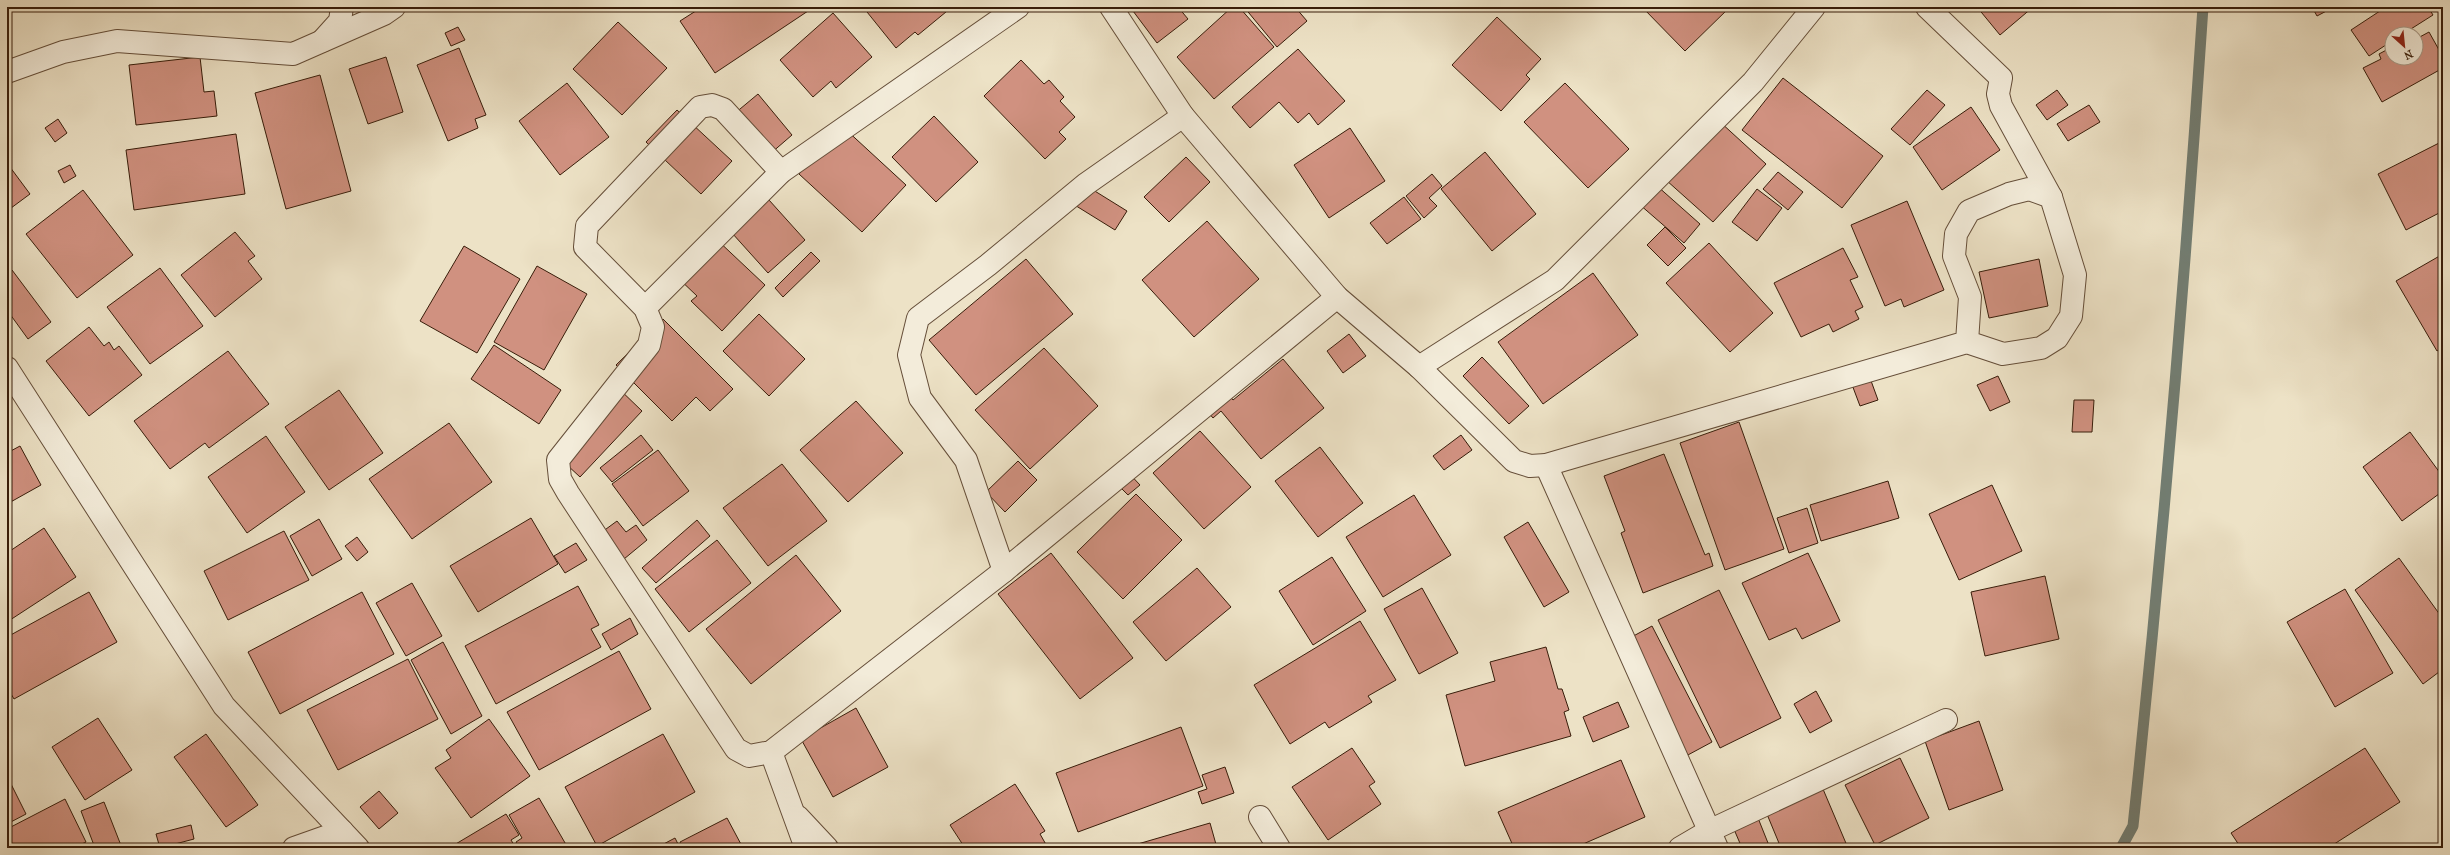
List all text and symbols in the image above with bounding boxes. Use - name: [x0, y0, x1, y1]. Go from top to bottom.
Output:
- north arrow: [2384, 26, 2424, 66]
- text: N: [2401, 47, 2415, 62]

